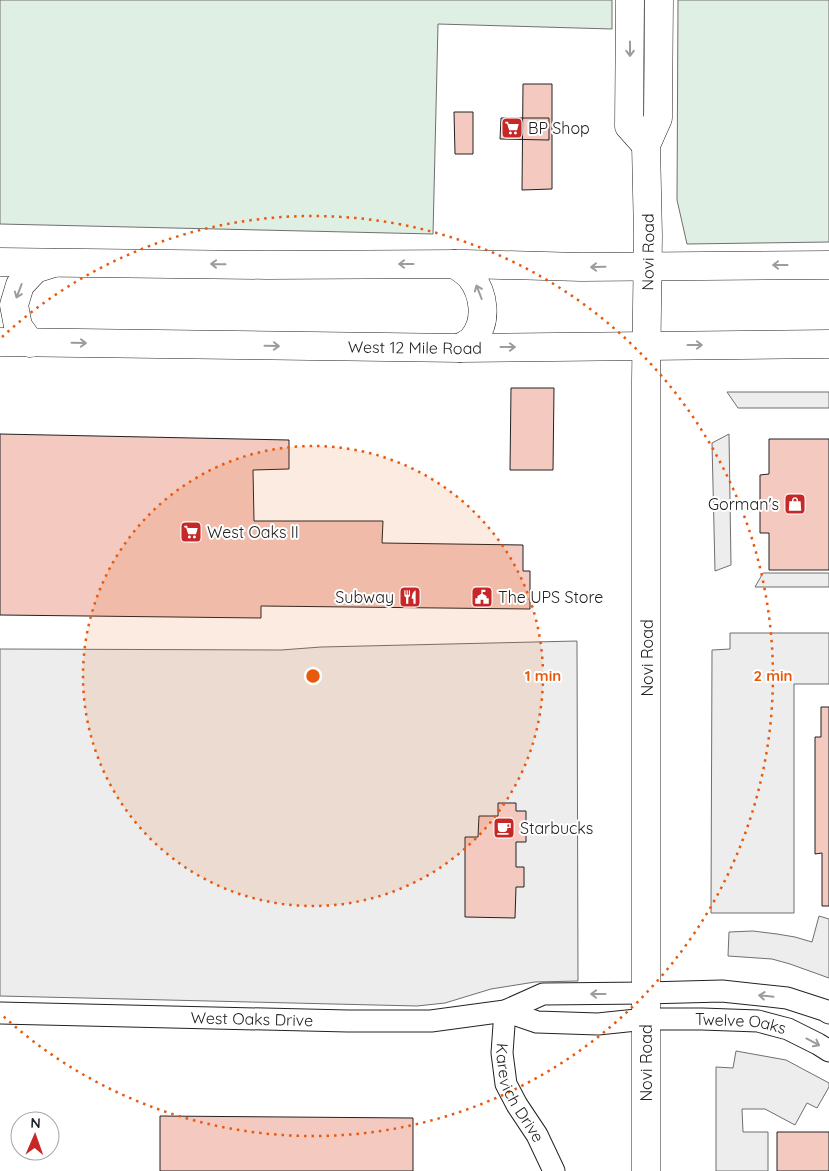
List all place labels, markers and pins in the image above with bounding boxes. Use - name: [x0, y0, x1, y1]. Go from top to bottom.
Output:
- supermarket icon: BP Shop: [500, 116, 524, 140]
- place label: BP Shop: [528, 118, 590, 138]
- shop icon: Gorman's: [783, 492, 807, 516]
- place label: Gorman's: [708, 494, 779, 514]
- supermarket icon: West Oaks II: [179, 520, 203, 544]
- place label: West Oaks II: [207, 522, 299, 542]
- restaurant icon: Subway: [398, 585, 422, 609]
- public building icon: The UPS Store: [470, 585, 494, 609]
- place label: Subway: [335, 587, 394, 607]
- place label: The UPS Store: [498, 587, 603, 607]
- centre of rings: [304, 667, 322, 685]
- cafe icon: Starbucks: [492, 816, 516, 840]
- place label: Starbucks: [520, 818, 593, 838]

